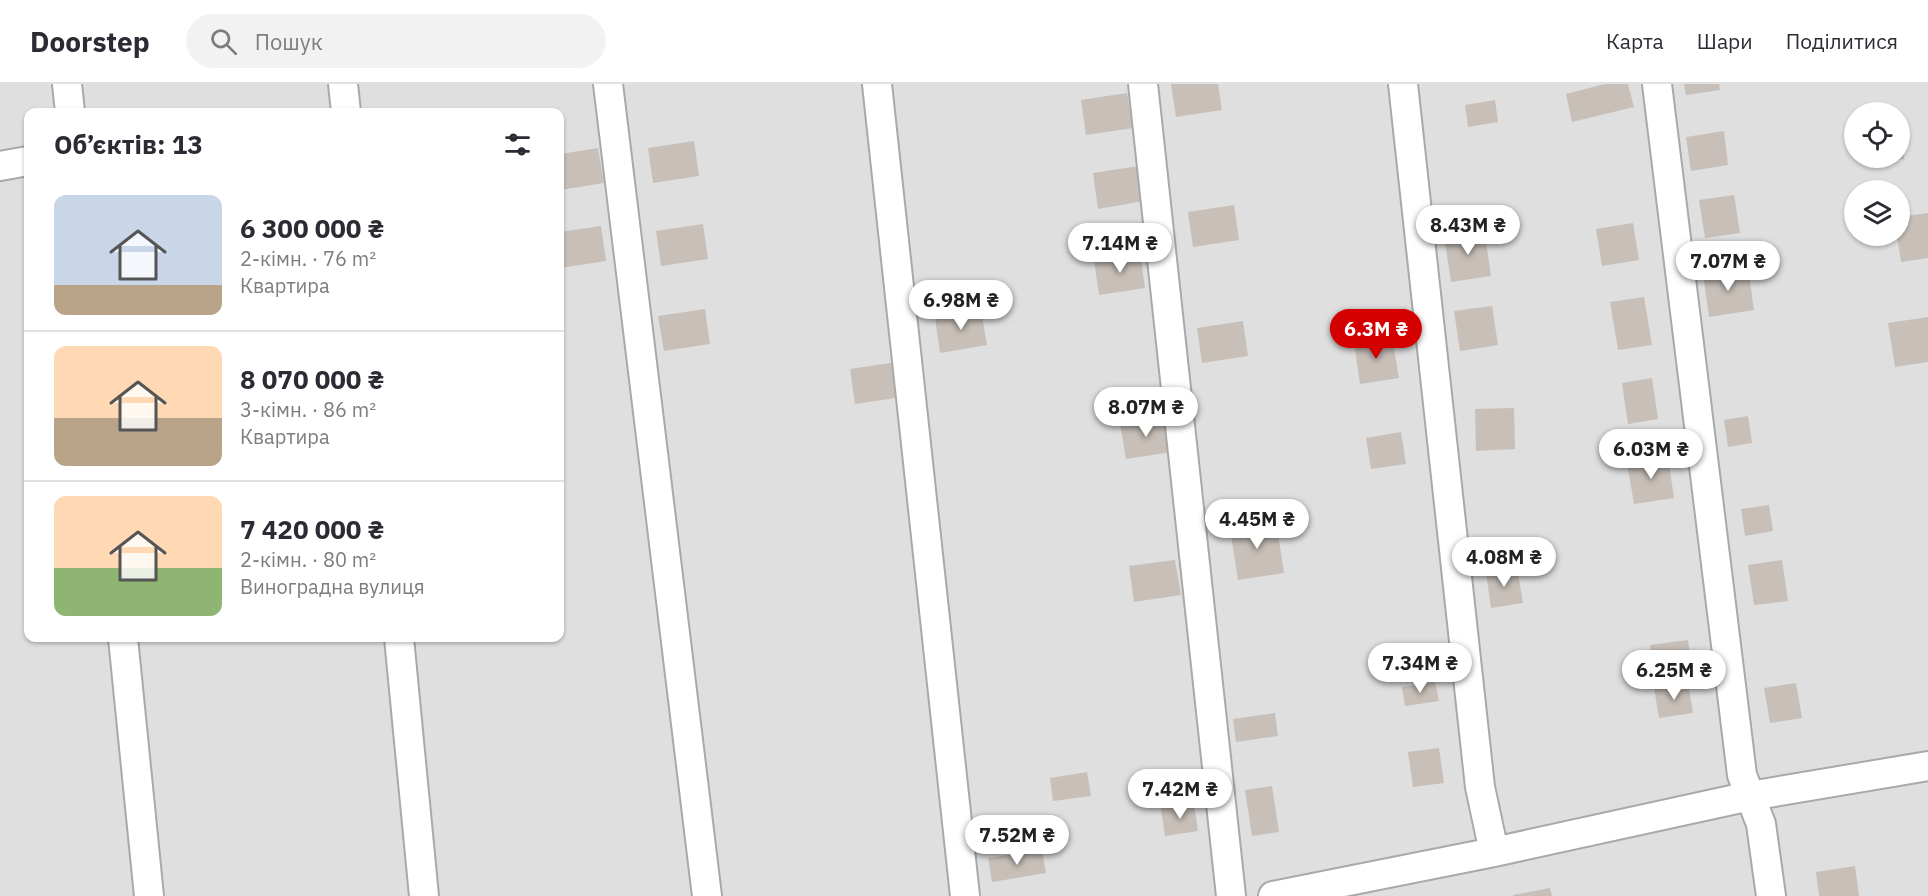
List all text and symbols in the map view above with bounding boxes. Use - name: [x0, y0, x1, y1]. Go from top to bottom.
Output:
- search box: [186, 14, 606, 68]
- text: Doorstep: [30, 23, 150, 60]
- icon: search: [207, 25, 240, 58]
- text: Пошук: [255, 27, 323, 56]
- text: Карта: [1606, 27, 1664, 55]
- text: Шари: [1697, 27, 1753, 55]
- text: Поділитися: [1786, 27, 1898, 55]
- map controls: [1844, 102, 1910, 246]
- button: locate: [1844, 102, 1910, 168]
- text: Об’єктів: 13: [54, 127, 203, 161]
- icon: filters: [501, 128, 534, 161]
- button: layers: [1844, 180, 1910, 246]
- pin: 8.43M ₴: [1413, 205, 1523, 256]
- text: 6 300 000 ₴: [240, 211, 384, 245]
- text: 8.43M ₴: [1430, 211, 1506, 238]
- icon: home: [102, 219, 174, 291]
- pin: 7.14M ₴: [1065, 223, 1175, 274]
- text: 7.14M ₴: [1082, 229, 1158, 256]
- pin: 7.07M ₴: [1673, 241, 1783, 292]
- text: 2-кімн. · 76 m²: [240, 245, 376, 272]
- text: 7.07M ₴: [1690, 247, 1766, 274]
- text: Квартира: [240, 272, 330, 299]
- pin: 6.98M ₴: [906, 280, 1016, 331]
- text: 6.98M ₴: [923, 286, 999, 313]
- pin: 6.3M ₴: [1327, 309, 1425, 360]
- text: 6.3M ₴: [1344, 315, 1408, 342]
- text: 8 070 000 ₴: [240, 362, 384, 396]
- icon: home: [102, 370, 174, 442]
- pin: 8.07M ₴: [1091, 387, 1201, 438]
- text: 8.07M ₴: [1108, 393, 1184, 420]
- text: 3-кімн. · 86 m²: [240, 396, 376, 423]
- text: Квартира: [240, 423, 330, 450]
- pin: 6.03M ₴: [1596, 429, 1706, 480]
- text: 6.03M ₴: [1613, 435, 1689, 462]
- pin: 4.45M ₴: [1202, 499, 1312, 550]
- text: 4.45M ₴: [1219, 505, 1295, 532]
- text: 7 420 000 ₴: [240, 512, 384, 546]
- icon: home: [102, 520, 174, 592]
- pin: 4.08M ₴: [1449, 537, 1559, 588]
- text: 4.08M ₴: [1466, 543, 1542, 570]
- text: 2-кімн. · 80 m²: [240, 546, 376, 573]
- text: Виноградна вулиця: [240, 573, 425, 600]
- pin: 7.34M ₴: [1365, 643, 1475, 694]
- text: 7.34M ₴: [1382, 649, 1458, 676]
- pin: 6.25M ₴: [1619, 650, 1729, 701]
- text: 6.25M ₴: [1636, 656, 1712, 683]
- pin: 7.42M ₴: [1125, 769, 1235, 820]
- text: 7.42M ₴: [1142, 775, 1218, 802]
- pin: 7.52M ₴: [962, 815, 1072, 866]
- text: 7.52M ₴: [979, 821, 1055, 848]

